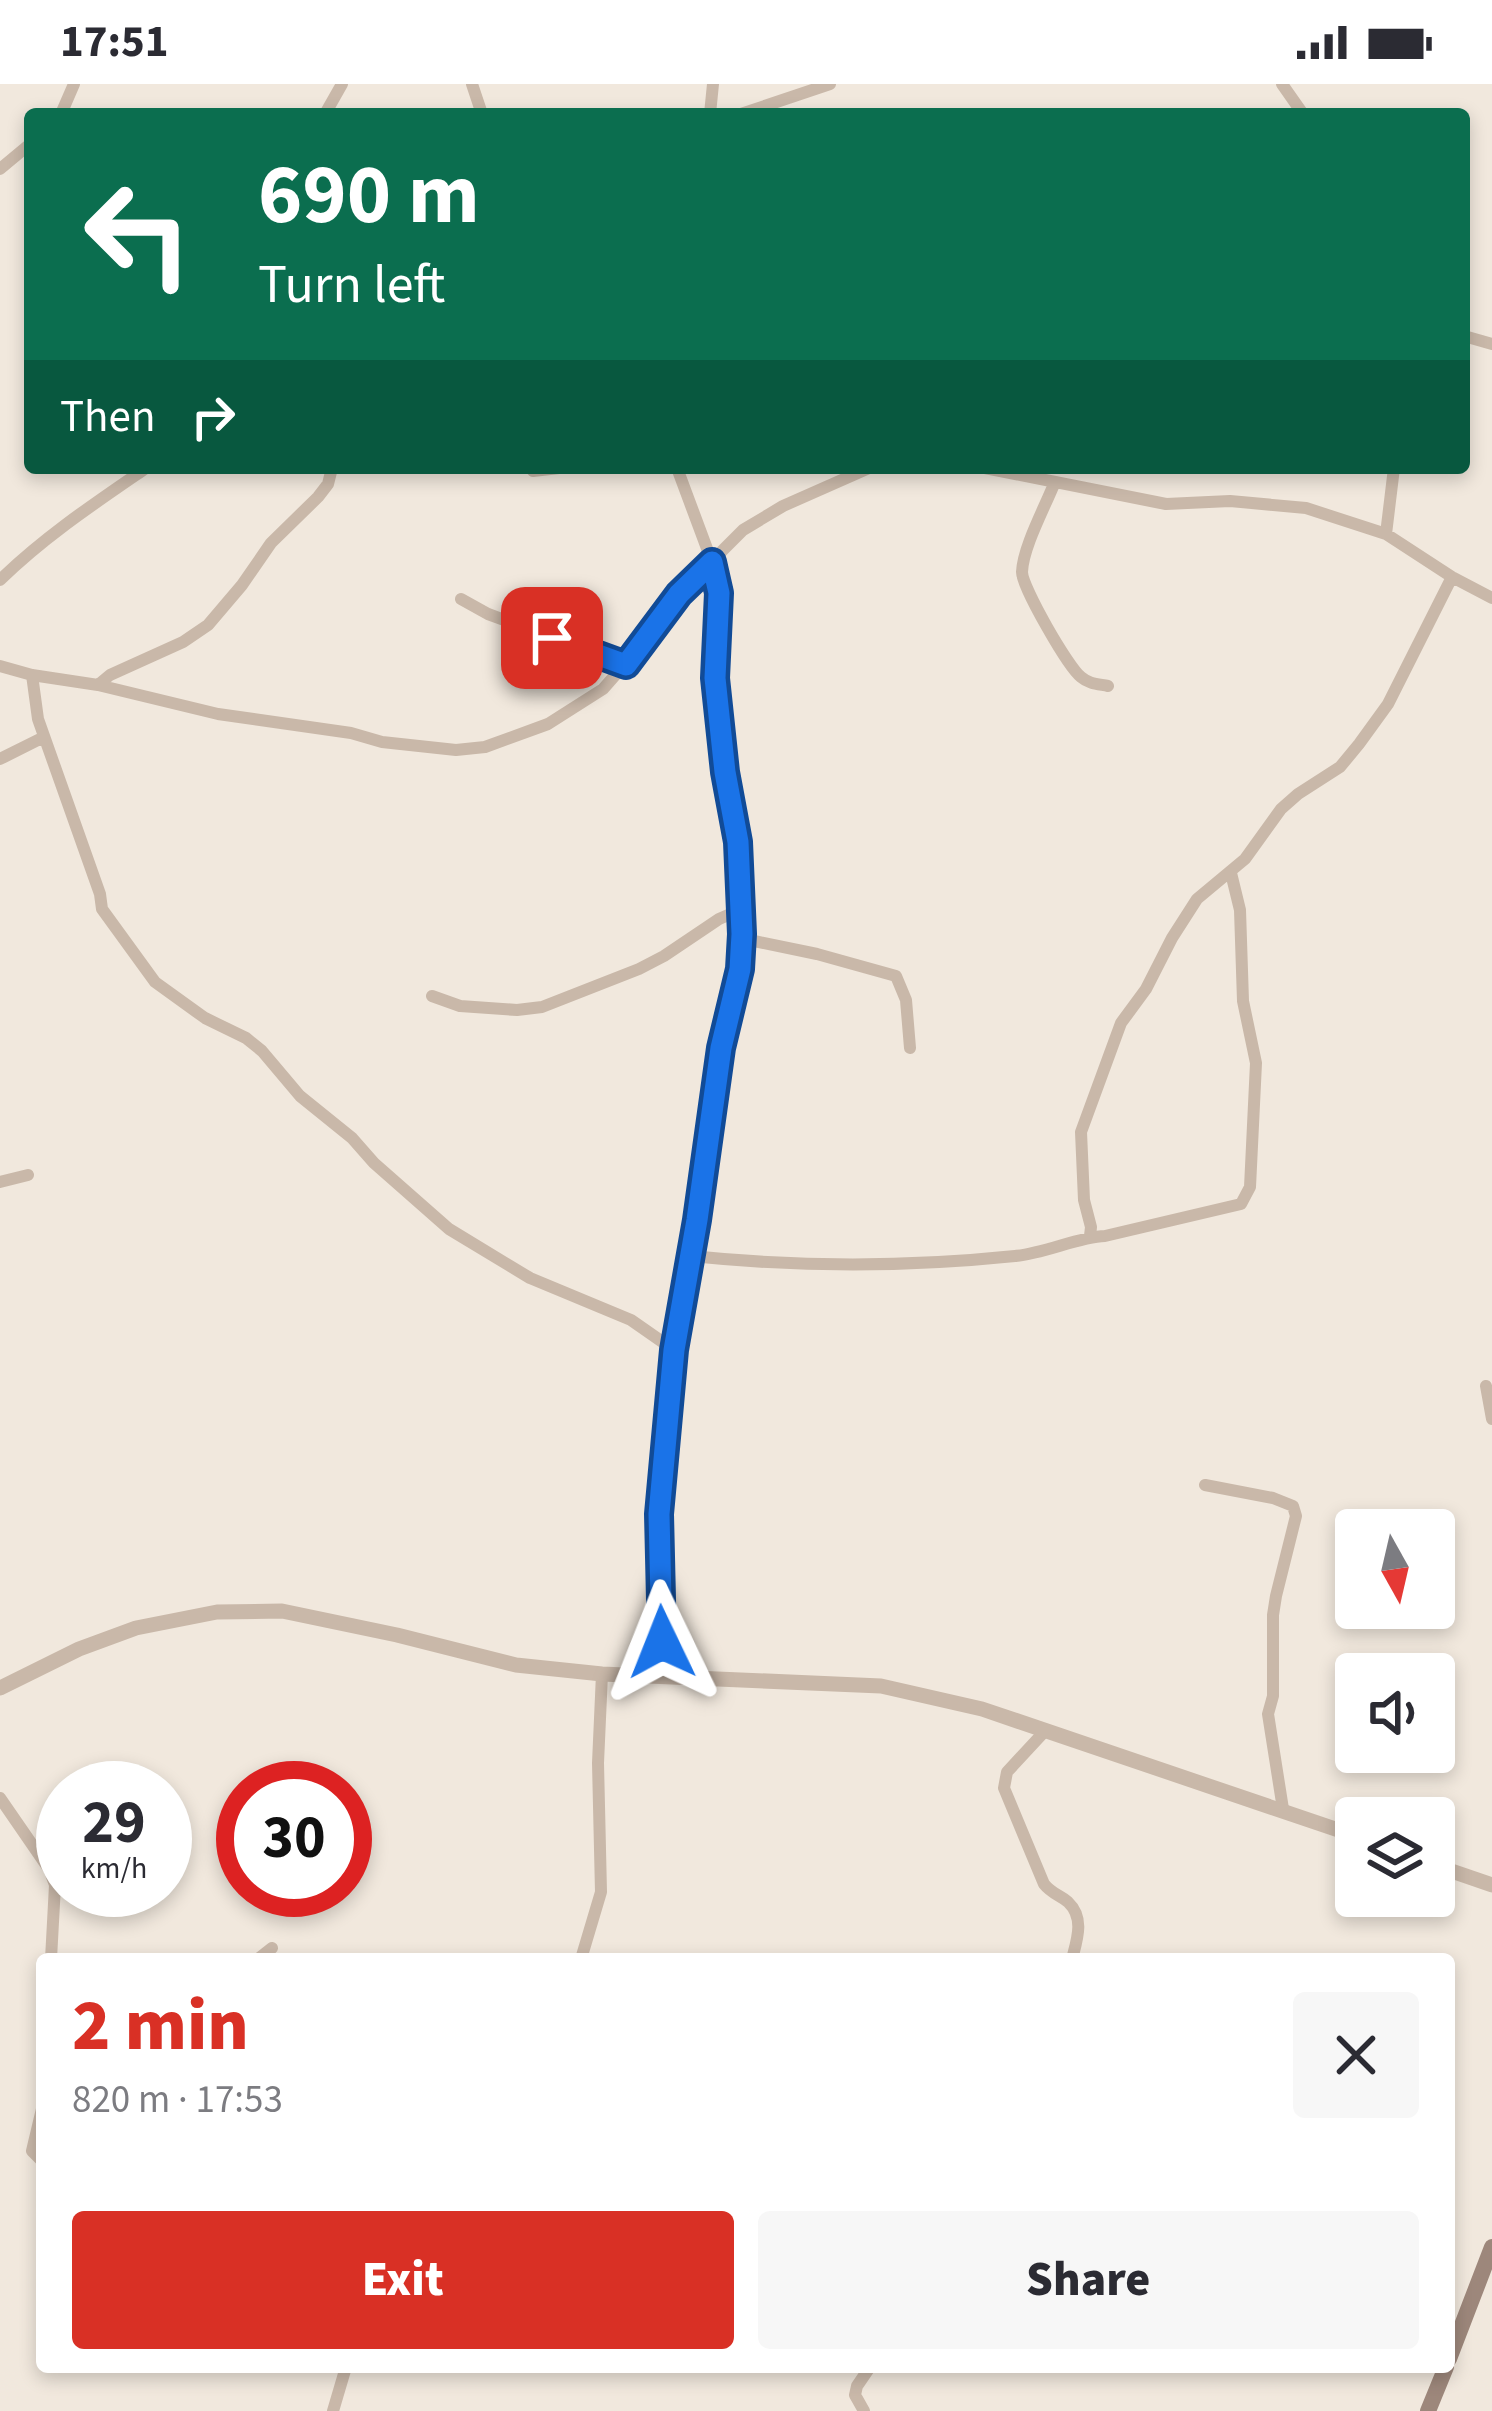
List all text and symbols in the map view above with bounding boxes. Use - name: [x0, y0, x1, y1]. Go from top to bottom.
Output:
- text: 17:51: [60, 10, 169, 74]
- text: 690 m: [258, 136, 480, 256]
- icon: left: [60, 156, 216, 312]
- text: Turn left: [258, 247, 445, 324]
- icon: right: [180, 384, 246, 450]
- text: Then: [60, 385, 156, 449]
- pin: [501, 587, 603, 689]
- icon: arrive: [519, 605, 585, 671]
- north arrow: [1335, 1509, 1455, 1629]
- map controls: [1335, 1509, 1455, 1917]
- position arrow: [599, 1579, 725, 1705]
- button: sound: [1335, 1653, 1455, 1773]
- speed limit sign: 30: [216, 1761, 372, 1917]
- text: 29: [82, 1781, 146, 1866]
- button: layers: [1335, 1797, 1455, 1917]
- text: km/h: [81, 1847, 147, 1890]
- text: 2 min: [72, 1975, 249, 2078]
- button: close: [1293, 1992, 1419, 2118]
- text: 820 m · 17:53: [72, 2072, 283, 2128]
- button: Exit: [72, 2211, 734, 2349]
- button: Share: [758, 2211, 1419, 2349]

